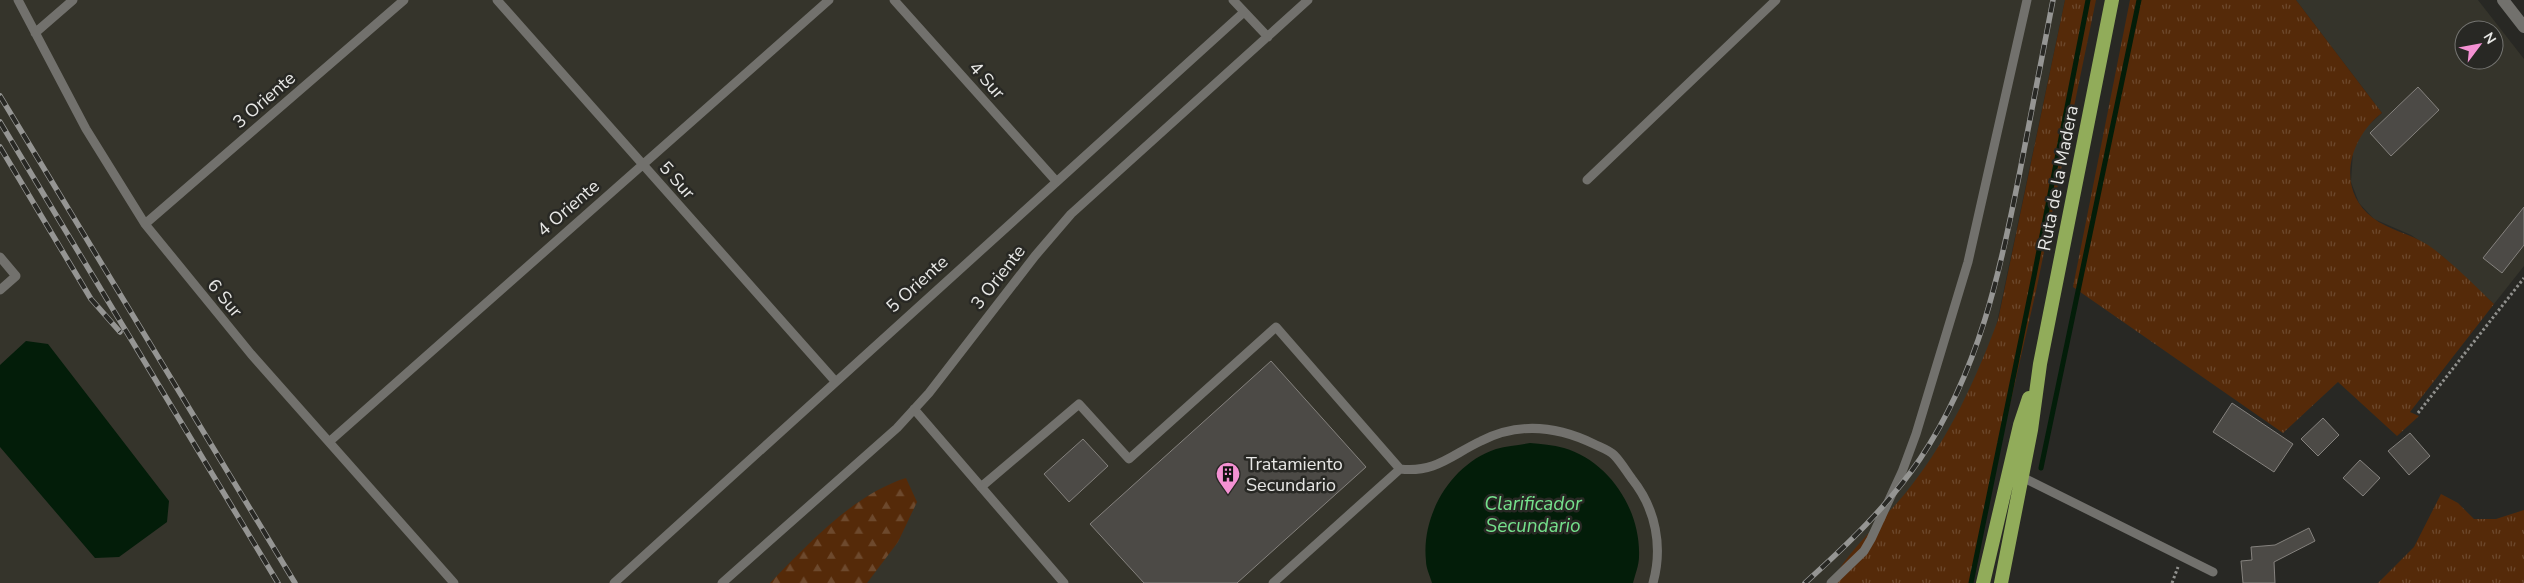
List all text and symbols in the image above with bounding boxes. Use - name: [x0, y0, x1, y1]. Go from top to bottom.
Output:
- north arrow: [2454, 20, 2504, 70]
- text: N: [2479, 29, 2500, 48]
- street label: 4 Sur: [964, 56, 1011, 104]
- street label: 3 Oriente: [228, 66, 300, 134]
- street label: Ruta de la Madera: [2032, 103, 2084, 253]
- street label: 5 Sur: [654, 156, 701, 204]
- street label: 4 Oriente: [532, 174, 604, 242]
- street label: 3 Oriente: [965, 240, 1031, 314]
- street label: 5 Oriente: [881, 250, 953, 318]
- street label: 6 Sur: [202, 274, 248, 323]
- place label: Tratamiento Secundario: [1246, 452, 1343, 497]
- building icon: Tratamiento Secundario: [1215, 461, 1241, 495]
- water label: Clarificador Secundario: [1484, 491, 1583, 539]

